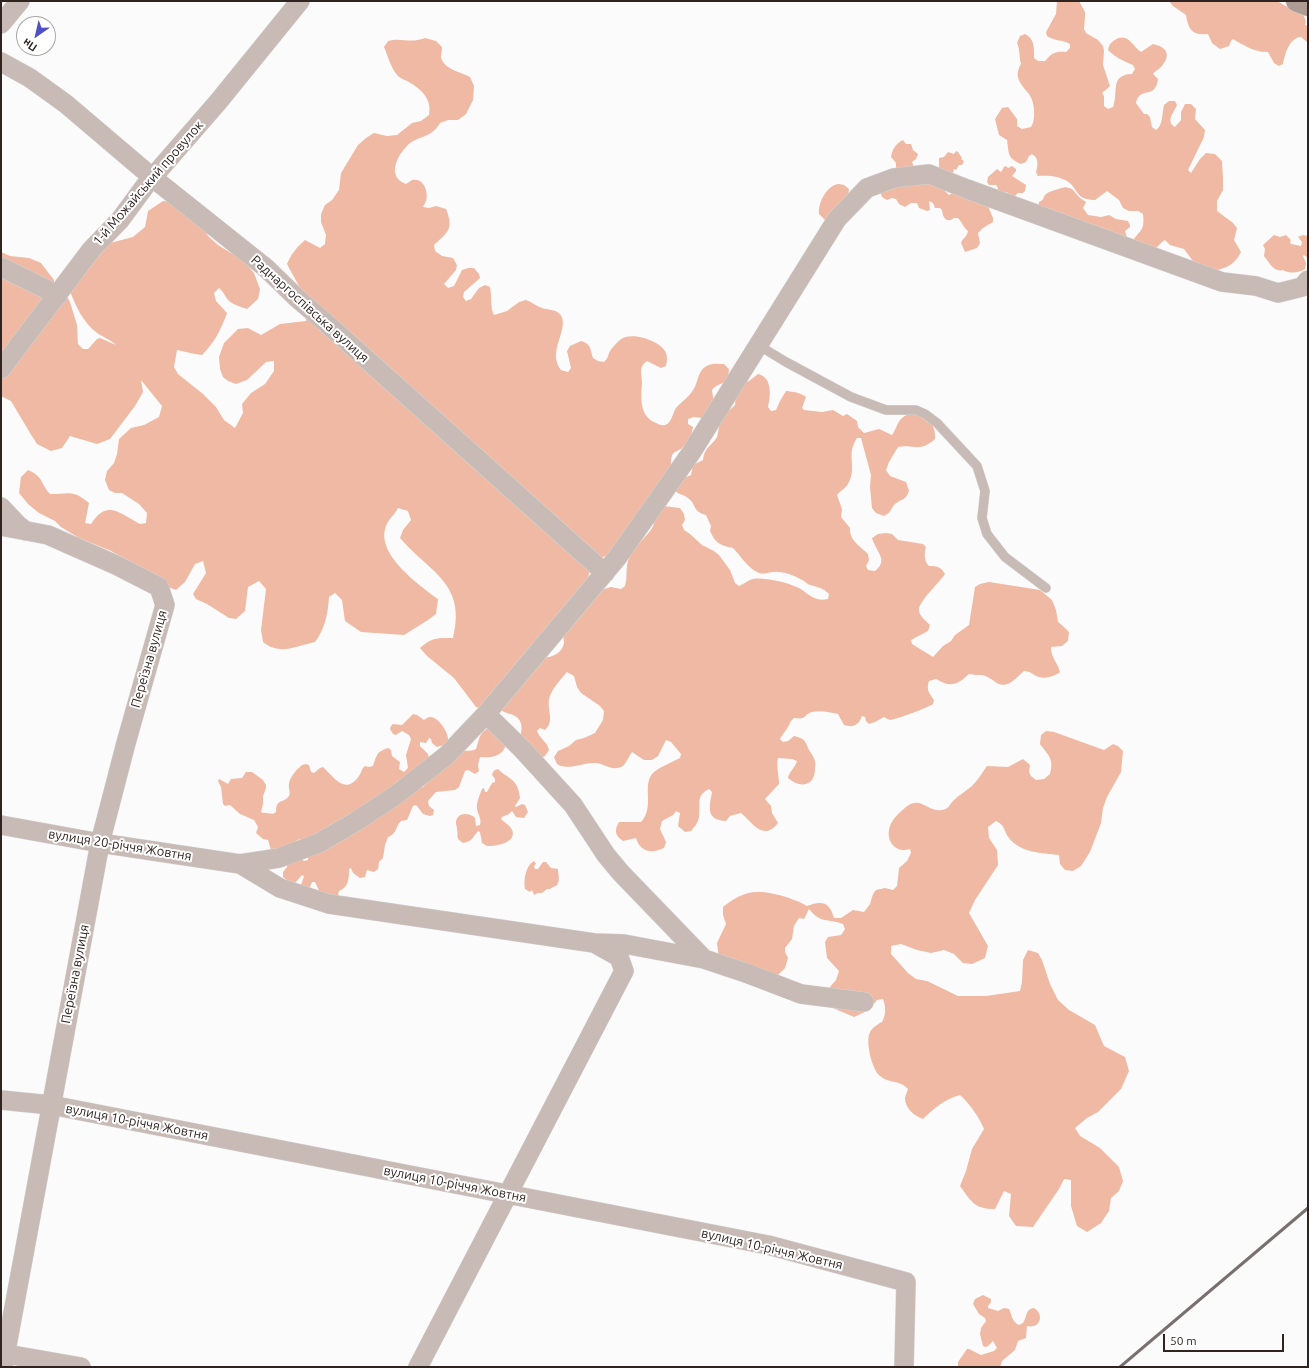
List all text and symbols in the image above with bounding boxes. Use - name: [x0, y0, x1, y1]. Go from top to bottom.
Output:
- north arrow: [16, 16, 56, 56]
- text: Пн: [21, 36, 39, 54]
- street label: 1-й Можайський провулок: [90, 117, 206, 249]
- street label: Раднаргоспівська вулиця: [248, 252, 372, 366]
- street label: Переїзна вулиця: [128, 608, 170, 710]
- street label: вулиця 20-річчя Жовтня: [47, 826, 193, 864]
- street label: Переїзна вулиця: [58, 923, 92, 1025]
- street label: вулиця 10-річчя Жовтня: [64, 1101, 210, 1143]
- street label: вулиця 10-річчя Жовтня: [382, 1163, 528, 1205]
- street label: вулиця 10-річчя Жовтня: [700, 1225, 844, 1273]
- scale bar: [1165, 1326, 1286, 1352]
- text: 50 m: [1170, 1334, 1197, 1347]

